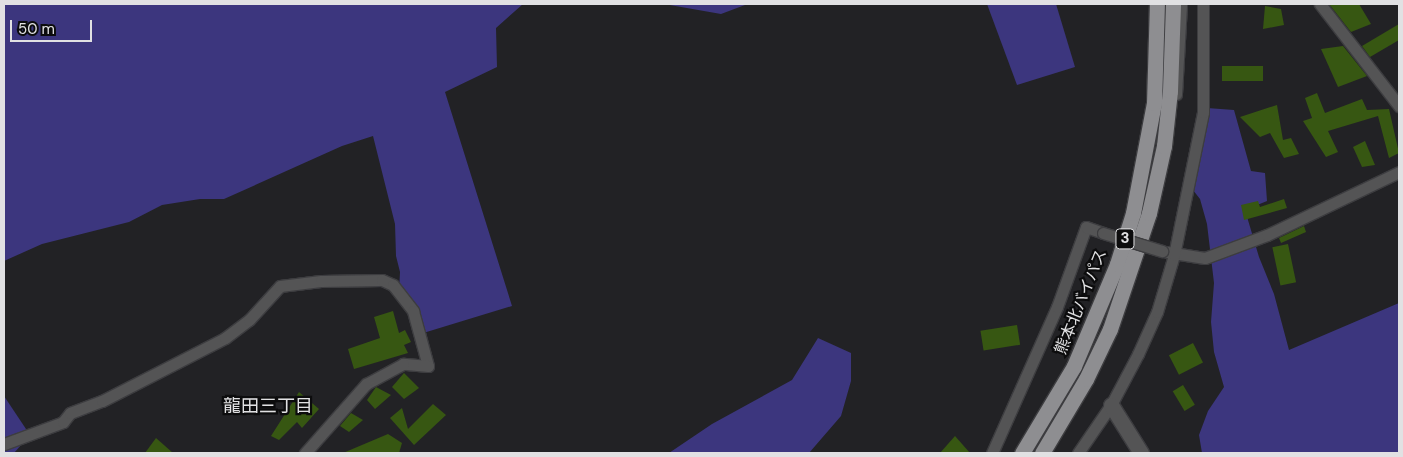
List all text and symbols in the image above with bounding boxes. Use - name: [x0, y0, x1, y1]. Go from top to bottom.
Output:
- scale bar: [12, 10, 95, 42]
- text: 50 m: [18, 19, 55, 39]
- road number: 3: [1115, 226, 1135, 252]
- street label: 熊本北バイパス: [1051, 246, 1111, 358]
- district label: 龍田三丁目: [223, 395, 313, 417]

